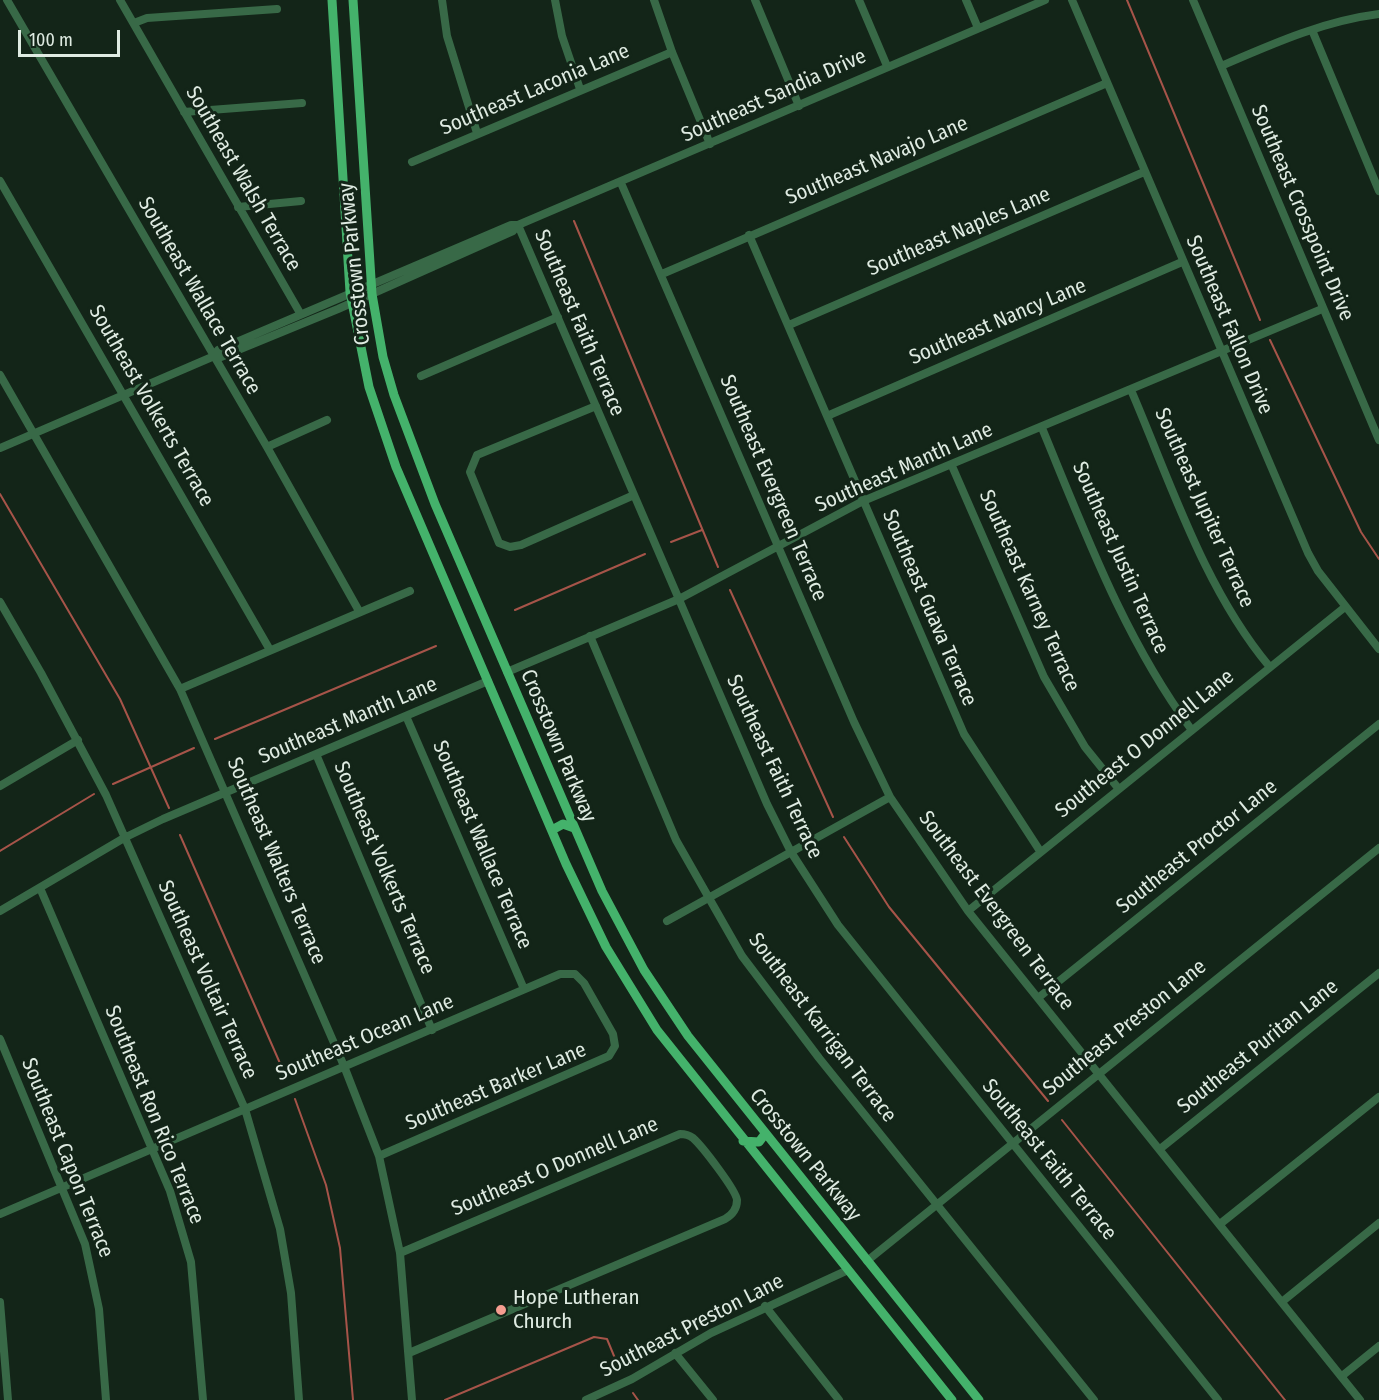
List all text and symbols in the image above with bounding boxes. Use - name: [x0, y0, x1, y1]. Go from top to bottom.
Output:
- scale bar: [21, 18, 123, 56]
- text: 100 m: [29, 29, 73, 51]
- street label: Southeast Laconia Lane: [437, 39, 633, 141]
- street label: Southeast Sandia Drive: [678, 44, 870, 148]
- street label: Southeast Walsh Terrace: [180, 82, 306, 276]
- street label: Southeast Crosspoint Drive: [1245, 101, 1359, 325]
- street label: Southeast Navajo Lane: [782, 111, 972, 211]
- street label: Crosstown Parkway: [334, 181, 376, 347]
- street label: Southeast Naples Lane: [864, 182, 1054, 282]
- street label: Southeast Wallace Terrace: [132, 193, 266, 399]
- street label: Southeast Faith Terrace: [528, 226, 630, 420]
- street label: Southeast Fallon Drive: [1180, 232, 1278, 418]
- street label: Southeast Nancy Lane: [906, 273, 1090, 371]
- street label: Southeast Volkerts Terrace: [83, 301, 219, 511]
- street label: Southeast Evergreen Terrace: [714, 371, 832, 605]
- street label: Southeast Jupiter Terrace: [1149, 404, 1259, 612]
- street label: Southeast Manth Lane: [811, 418, 997, 518]
- street label: Southeast Justin Terrace: [1066, 458, 1174, 658]
- street label: Southeast Karney Terrace: [973, 486, 1085, 696]
- street label: Southeast Guava Terrace: [876, 506, 982, 710]
- street label: Southeast O Donnell Lane: [1051, 664, 1239, 824]
- street label: Crosstown Parkway: [514, 666, 602, 826]
- street label: Southeast Faith Terrace: [720, 671, 828, 863]
- street label: Southeast Manth Lane: [255, 672, 441, 770]
- street label: Southeast Wallace Terrace: [427, 737, 537, 953]
- street label: Southeast Walters Terrace: [221, 754, 331, 968]
- street label: Southeast Volkerts Terrace: [328, 758, 440, 978]
- street label: Southeast Proctor Lane: [1112, 774, 1282, 920]
- street label: Southeast Evergreen Terrace: [913, 806, 1079, 1016]
- street label: Southeast Voltair Terrace: [152, 877, 262, 1083]
- street label: Southeast Karrigan Terrace: [743, 928, 901, 1128]
- street label: Southeast Preston Lane: [1038, 954, 1212, 1102]
- street label: Southeast Puritan Lane: [1173, 974, 1343, 1120]
- street label: Southeast Ocean Lane: [272, 989, 458, 1087]
- street label: Southeast Ron Rico Terrace: [99, 1002, 209, 1228]
- street label: Southeast Barker Lane: [402, 1038, 590, 1136]
- street label: Southeast Capon Terrace: [15, 1055, 119, 1261]
- street label: Southeast Faith Terrace: [976, 1074, 1122, 1246]
- street label: Crosstown Parkway: [744, 1084, 866, 1226]
- street label: Southeast O Donnell Lane: [448, 1112, 662, 1222]
- street label: Southeast Preston Lane: [596, 1269, 788, 1383]
- place label: Hope Lutheran Church: [513, 1285, 640, 1335]
- marker: Hope Lutheran Church: [494, 1303, 508, 1317]

